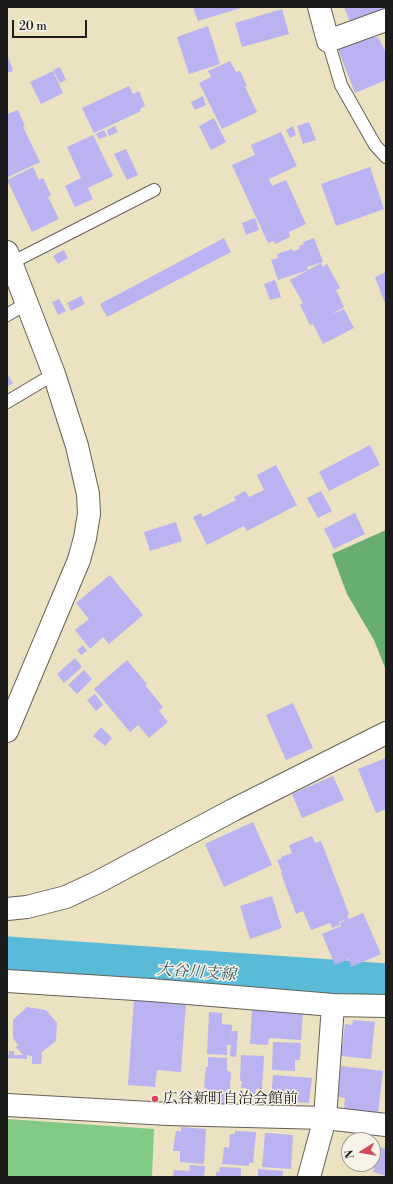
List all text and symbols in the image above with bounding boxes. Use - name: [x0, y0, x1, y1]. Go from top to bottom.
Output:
- scale bar: [14, 12, 89, 38]
- text: 20 m: [19, 19, 47, 34]
- water label: 大谷川支線: [155, 961, 237, 985]
- place label: 広谷新町自治会館前: [163, 1090, 298, 1108]
- marker: 広谷新町自治会館前: [150, 1094, 160, 1104]
- north arrow: [341, 1132, 381, 1172]
- text: N: [343, 1148, 358, 1160]

